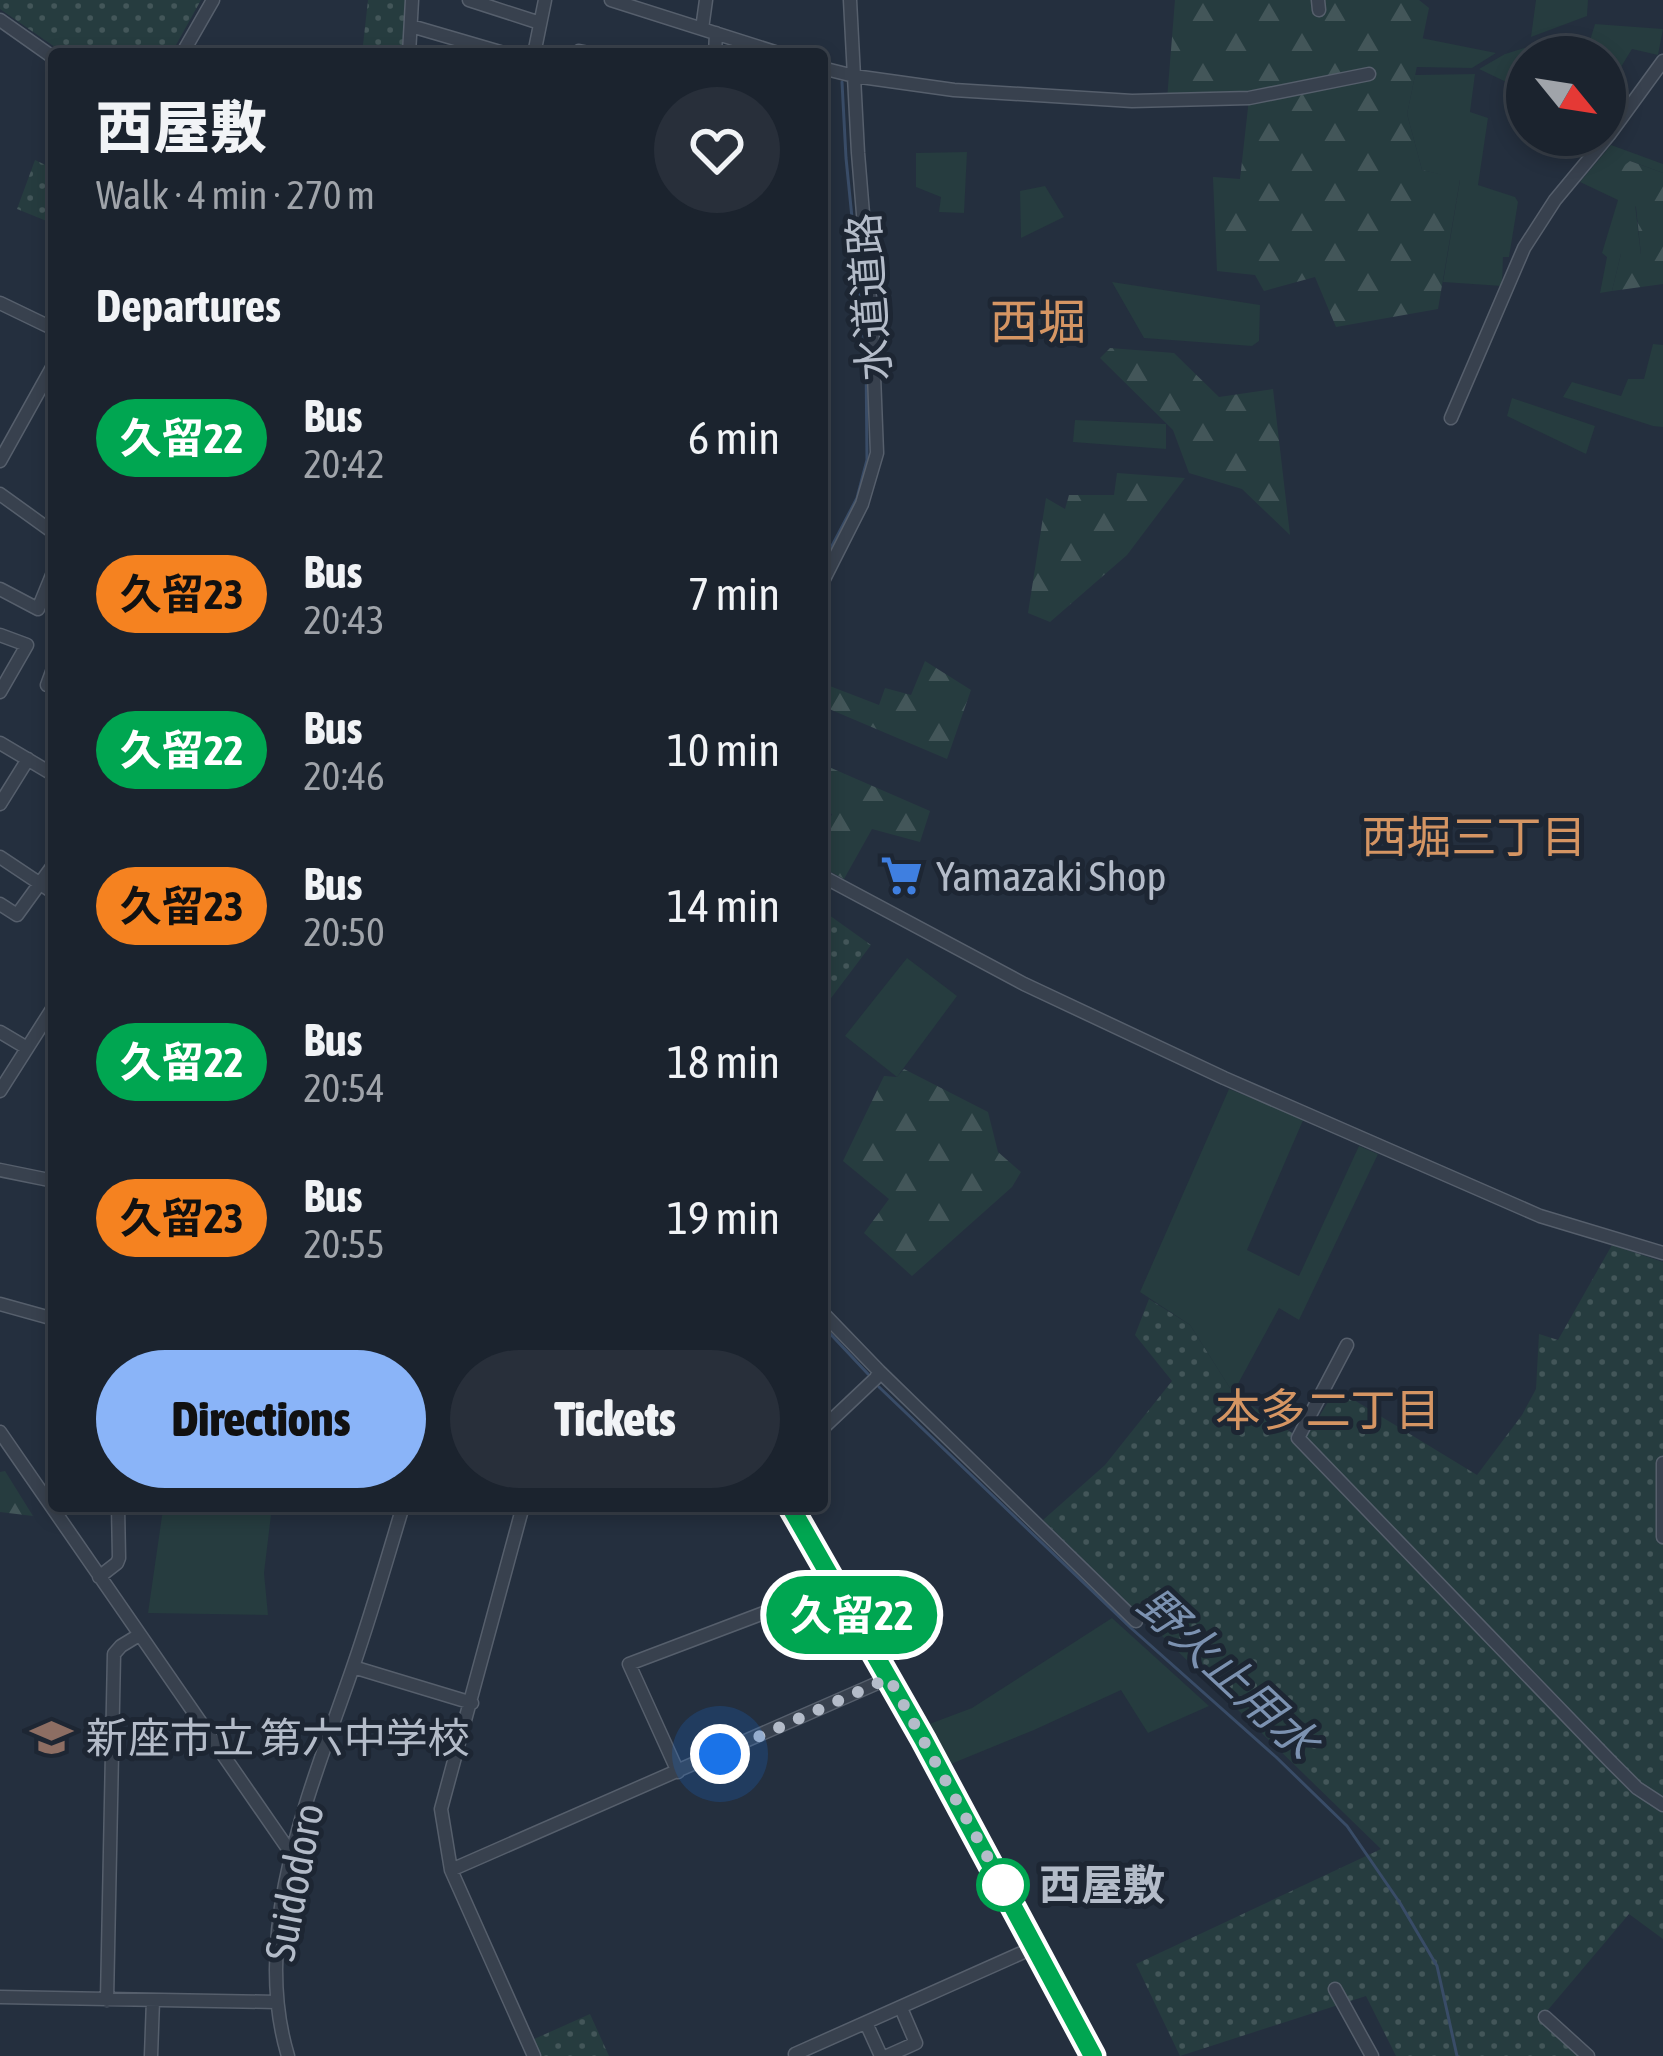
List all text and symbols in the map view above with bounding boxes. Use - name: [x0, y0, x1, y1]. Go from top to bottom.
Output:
- north arrow: [1506, 36, 1626, 156]
- map controls: [1506, 36, 1626, 156]
- button: heart: [654, 87, 780, 213]
- text: 西屋敷: [96, 95, 267, 160]
- text: Walk · 4 min · 270 m: [96, 173, 375, 217]
- street label: 水道道路: [839, 212, 899, 382]
- text: Departures: [96, 280, 281, 332]
- district label: 西堀: [990, 294, 1086, 349]
- text: Bus: [303, 390, 362, 442]
- text: 6 min: [688, 412, 780, 464]
- text: 久留22: [120, 414, 243, 462]
- text: 20:42: [303, 442, 385, 486]
- text: Bus: [303, 546, 362, 598]
- text: 7 min: [688, 568, 780, 620]
- text: 久留23: [120, 570, 243, 618]
- text: 20:43: [303, 598, 385, 642]
- text: Bus: [303, 702, 362, 754]
- text: 10 min: [667, 724, 780, 776]
- text: 久留22: [120, 726, 243, 774]
- text: 20:46: [303, 754, 385, 798]
- district label: 西堀三丁目: [1361, 811, 1587, 863]
- place label: Yamazaki Shop: [936, 852, 1166, 900]
- supermarket icon: Yamazaki Shop: [879, 853, 925, 899]
- text: Bus: [303, 858, 362, 910]
- text: 14 min: [667, 880, 780, 932]
- text: 久留23: [120, 882, 243, 930]
- text: 20:50: [303, 910, 385, 954]
- text: Bus: [303, 1014, 362, 1066]
- text: 18 min: [667, 1036, 780, 1088]
- text: 久留22: [120, 1038, 243, 1086]
- text: 20:54: [303, 1066, 385, 1110]
- text: Bus: [303, 1170, 362, 1222]
- text: 19 min: [667, 1192, 780, 1244]
- text: 久留23: [120, 1194, 243, 1242]
- text: 20:55: [303, 1222, 385, 1266]
- button: Directions: [96, 1350, 426, 1488]
- button: Tickets: [450, 1350, 780, 1488]
- district label: 本多二丁目: [1215, 1384, 1441, 1436]
- line badge: 久留22: [768, 1576, 936, 1654]
- water label: 野火止用水: [1128, 1577, 1332, 1772]
- text: 久留22: [790, 1591, 914, 1639]
- place label: 新座市立 第六中学校: [86, 1714, 470, 1762]
- school or university icon: 新座市立 第六中学校: [29, 1715, 75, 1761]
- your location: [690, 1724, 750, 1784]
- street label: Suidodoro: [255, 1799, 333, 1965]
- marker: 西屋敷: [978, 1860, 1028, 1910]
- place label: 西屋敷: [1039, 1861, 1165, 1909]

